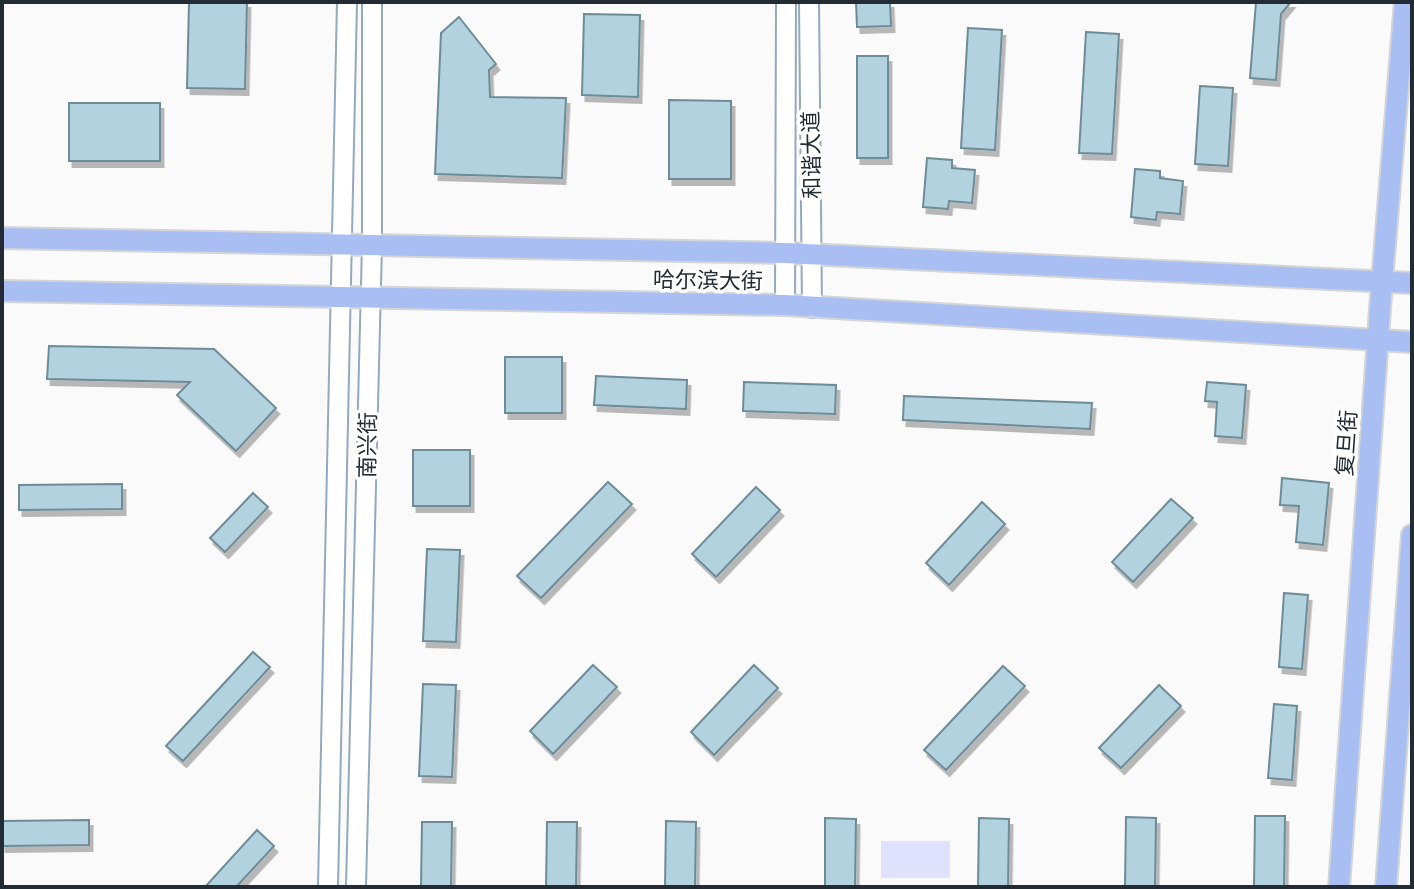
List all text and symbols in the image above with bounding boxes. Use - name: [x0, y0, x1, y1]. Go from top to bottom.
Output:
- street label: 和谐大道: [797, 111, 826, 199]
- street label: 哈尔滨大街: [653, 266, 763, 295]
- street label: 复旦街: [1331, 409, 1362, 477]
- street label: 南兴街: [353, 412, 382, 478]

